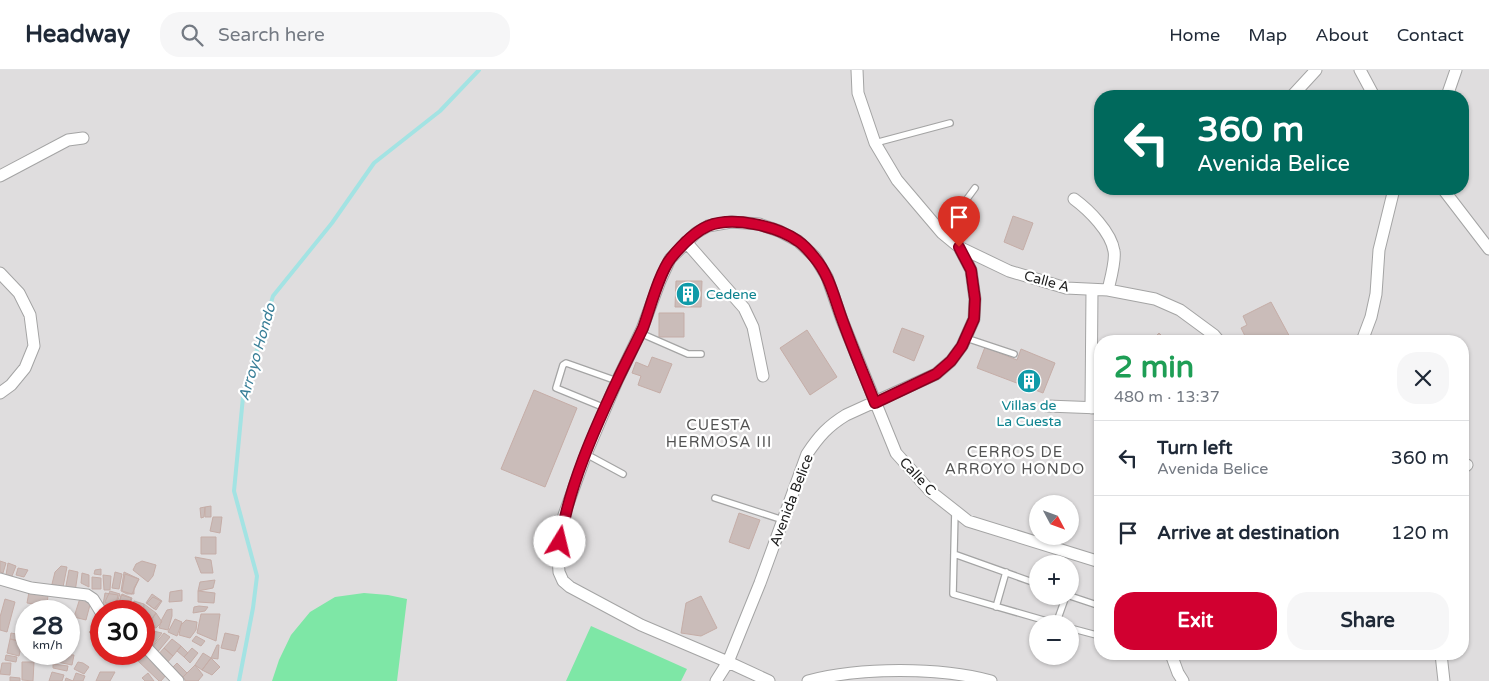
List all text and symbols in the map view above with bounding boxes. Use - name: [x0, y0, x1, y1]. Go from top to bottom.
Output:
- search box: [160, 12, 510, 57]
- text: Headway: [25, 20, 130, 49]
- icon: search: [178, 21, 206, 49]
- text: Search here: [218, 24, 325, 46]
- text: Home: [1169, 24, 1220, 46]
- text: Map: [1248, 24, 1287, 46]
- text: About: [1315, 24, 1369, 46]
- text: Contact: [1397, 24, 1464, 46]
- text: 360 m: [1197, 109, 1304, 151]
- icon: left: [1114, 110, 1179, 175]
- text: Avenida Belice: [1197, 151, 1350, 177]
- pin: [938, 196, 980, 247]
- icon: arrive: [945, 203, 973, 231]
- street label: Calle A: [1022, 267, 1072, 296]
- building icon: Cedene: [675, 281, 701, 307]
- place label: Cedene: [706, 286, 757, 303]
- water label: Arroyo Hondo: [235, 300, 280, 403]
- text: 2 min: [1114, 349, 1194, 386]
- button: close: [1397, 352, 1449, 404]
- building icon: Villas de La Cuesta: [1016, 368, 1042, 394]
- text: 480 m · 13:37: [1114, 387, 1220, 407]
- place label: Villas de La Cuesta: [996, 397, 1062, 430]
- district label: CUESTA HERMOSA III: [666, 416, 772, 451]
- text: Turn left: [1157, 437, 1233, 459]
- district label: CERROS DE ARROYO HONDO: [945, 443, 1085, 478]
- icon: left: [1114, 444, 1142, 472]
- text: 360 m: [1391, 447, 1449, 469]
- street label: Avenida Belice: [766, 452, 817, 549]
- street label: Calle C: [896, 454, 940, 499]
- text: Avenida Belice: [1157, 459, 1268, 479]
- north arrow: [1029, 495, 1079, 545]
- map controls: [1029, 495, 1079, 665]
- position arrow: [533, 515, 585, 567]
- icon: arrive: [1114, 519, 1142, 547]
- text: Arrive at destination: [1157, 522, 1340, 544]
- text: 120 m: [1391, 522, 1449, 544]
- button: +: [1029, 555, 1079, 605]
- button: Exit: [1114, 592, 1277, 650]
- button: Share: [1287, 592, 1449, 650]
- speed limit sign: 30: [90, 600, 155, 665]
- text: 28: [32, 611, 63, 641]
- button: −: [1029, 615, 1079, 665]
- text: km/h: [32, 638, 63, 652]

